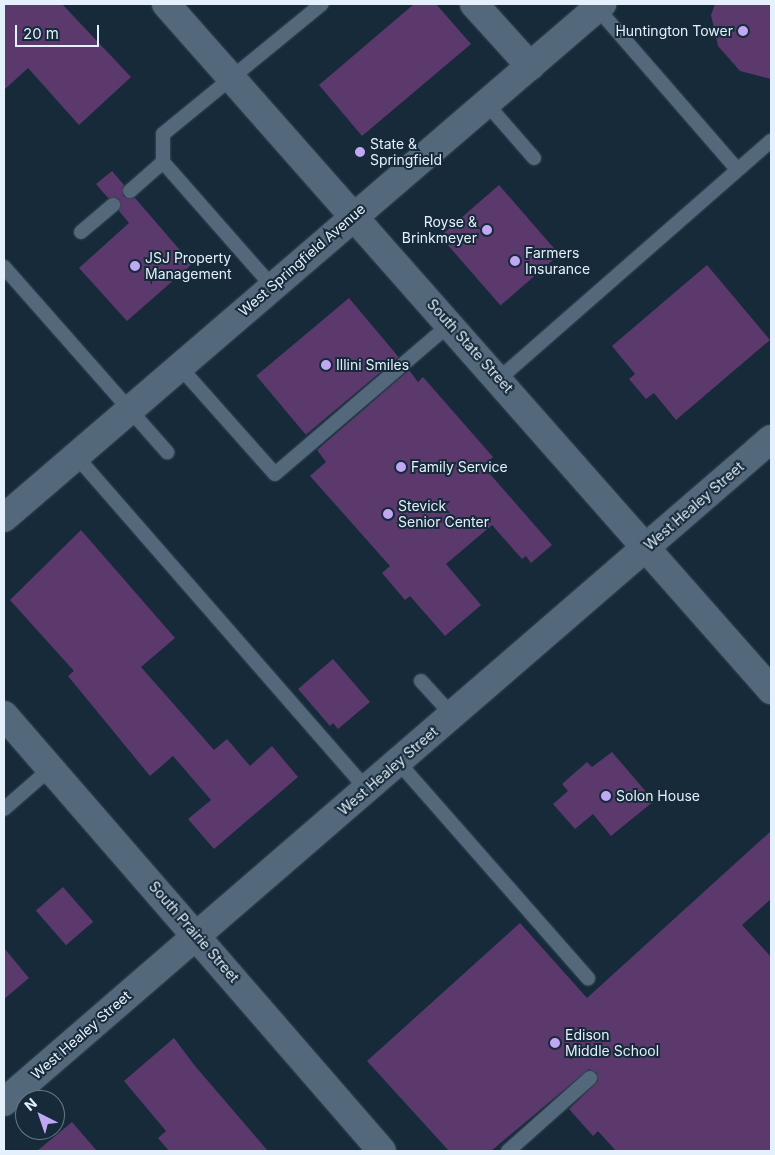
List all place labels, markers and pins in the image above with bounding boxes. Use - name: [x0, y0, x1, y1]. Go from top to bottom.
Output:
- place label: Huntington Tower: [615, 23, 733, 39]
- marker: Huntington Tower: [737, 25, 749, 37]
- place label: State & Springfield: [370, 136, 442, 168]
- marker: State & Springfield: [354, 146, 366, 158]
- place label: Royse & Brinkmeyer: [402, 214, 477, 246]
- marker: Royse & Brinkmeyer: [481, 224, 493, 236]
- place label: Farmers Insurance: [525, 245, 590, 278]
- place label: JSJ Property Management: [145, 250, 232, 282]
- marker: Farmers Insurance: [509, 255, 521, 267]
- marker: JSJ Property Management: [129, 260, 141, 272]
- place label: Illini Smiles: [336, 357, 409, 373]
- marker: Illini Smiles: [320, 359, 332, 371]
- place label: Family Service: [411, 459, 508, 475]
- marker: Family Service: [395, 461, 407, 473]
- place label: Stevick Senior Center: [398, 498, 489, 530]
- marker: Stevick Senior Center: [382, 508, 394, 520]
- place label: Solon House: [616, 788, 700, 804]
- marker: Solon House: [600, 790, 612, 802]
- place label: Edison Middle School: [565, 1027, 659, 1060]
- marker: Edison Middle School: [549, 1037, 561, 1049]

